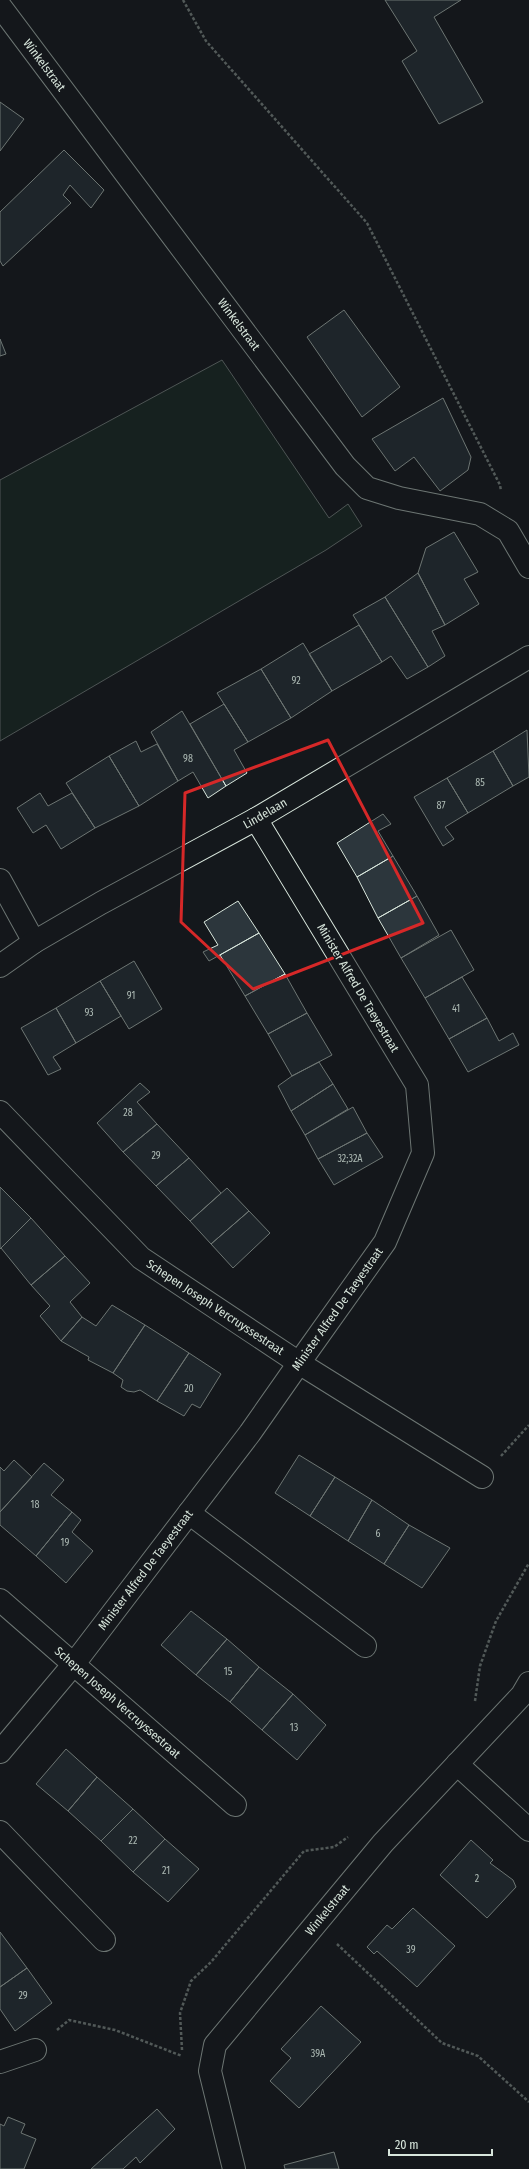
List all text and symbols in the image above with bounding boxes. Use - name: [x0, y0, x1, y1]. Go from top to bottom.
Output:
- street label: Winkelstraat: [20, 36, 68, 94]
- street label: Winkelstraat: [215, 296, 263, 353]
- house number: 92: [291, 675, 301, 687]
- house number: 98: [183, 753, 193, 765]
- house number: 85: [475, 777, 485, 789]
- street label: Lindelaan: [241, 795, 289, 832]
- house number: 87: [437, 800, 445, 812]
- street label: Minister Alfred De Taeyestraat: [314, 921, 402, 1055]
- house number: 91: [127, 990, 135, 1002]
- house number: 41: [452, 1003, 460, 1015]
- house number: 93: [84, 1007, 94, 1019]
- house number: 28: [123, 1107, 133, 1119]
- house number: 29: [151, 1150, 161, 1162]
- house number: 32;32A: [337, 1153, 363, 1165]
- street label: Minister Alfred De Taeyestraat: [289, 1245, 386, 1373]
- street label: Schepen Joseph Vercruyssestraat: [144, 1257, 287, 1358]
- house number: 20: [184, 1383, 194, 1395]
- house number: 18: [31, 1499, 39, 1511]
- street label: Minister Alfred De Taeyestraat: [95, 1507, 196, 1633]
- house number: 6: [376, 1528, 381, 1540]
- house number: 19: [61, 1537, 70, 1549]
- street label: Schepen Joseph Vercruyssestraat: [52, 1644, 183, 1761]
- house number: 15: [224, 1666, 233, 1678]
- house number: 13: [290, 1722, 299, 1734]
- house number: 22: [129, 1835, 138, 1847]
- house number: 21: [162, 1865, 170, 1877]
- house number: 2: [475, 1873, 480, 1885]
- street label: Winkelstraat: [302, 1882, 352, 1938]
- house number: 39: [406, 1944, 416, 1956]
- house number: 29: [18, 1990, 28, 2002]
- house number: 39A: [311, 2048, 326, 2060]
- scale bar: [389, 2131, 492, 2157]
- text: 20 m: [395, 2138, 419, 2152]

